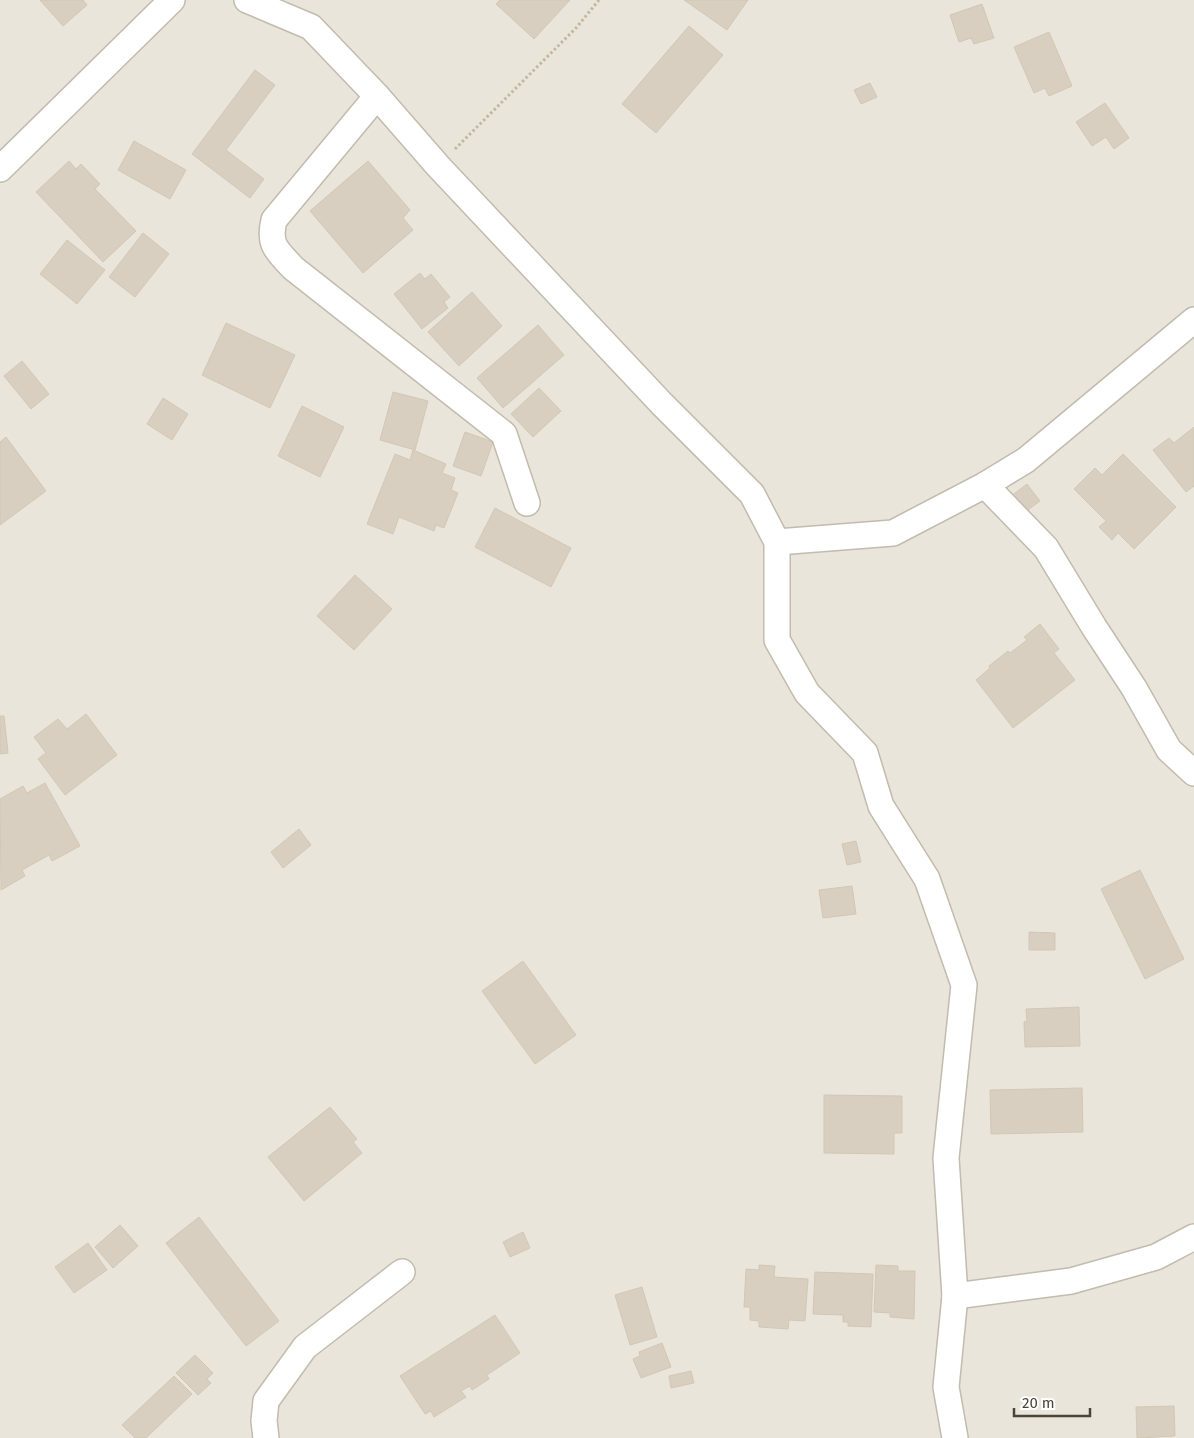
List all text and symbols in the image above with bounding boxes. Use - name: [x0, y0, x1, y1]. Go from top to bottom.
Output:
- scale bar: [1014, 1386, 1090, 1418]
- text: 20 m: [1022, 1394, 1055, 1412]

